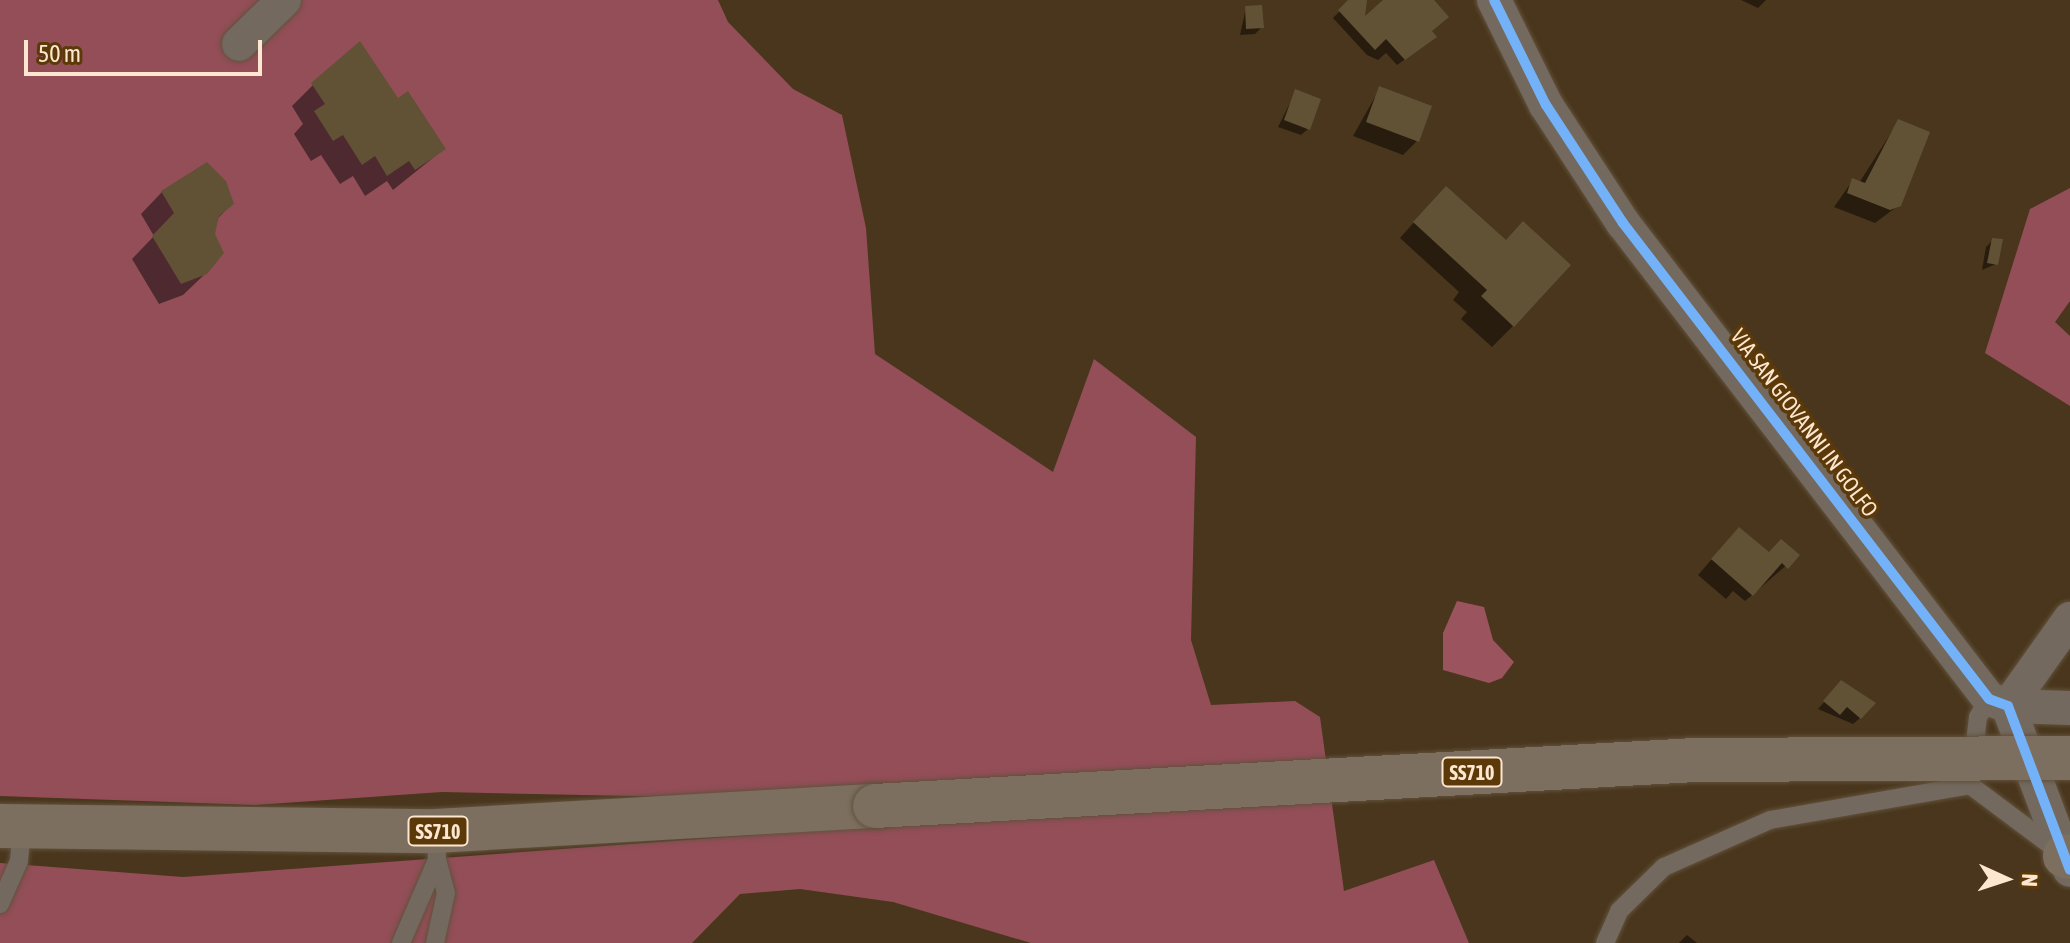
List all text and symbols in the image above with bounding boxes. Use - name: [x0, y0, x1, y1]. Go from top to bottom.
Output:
- scale bar: [28, 24, 266, 74]
- text: 50 m: [38, 40, 81, 67]
- street label: VIA SAN GIOVANNI IN GOLFO: [1725, 324, 1883, 522]
- road number: SS710: [1440, 756, 1504, 788]
- road number: SS710: [406, 815, 470, 847]
- north arrow: [1966, 839, 2046, 919]
- text: N: [2017, 873, 2043, 887]

